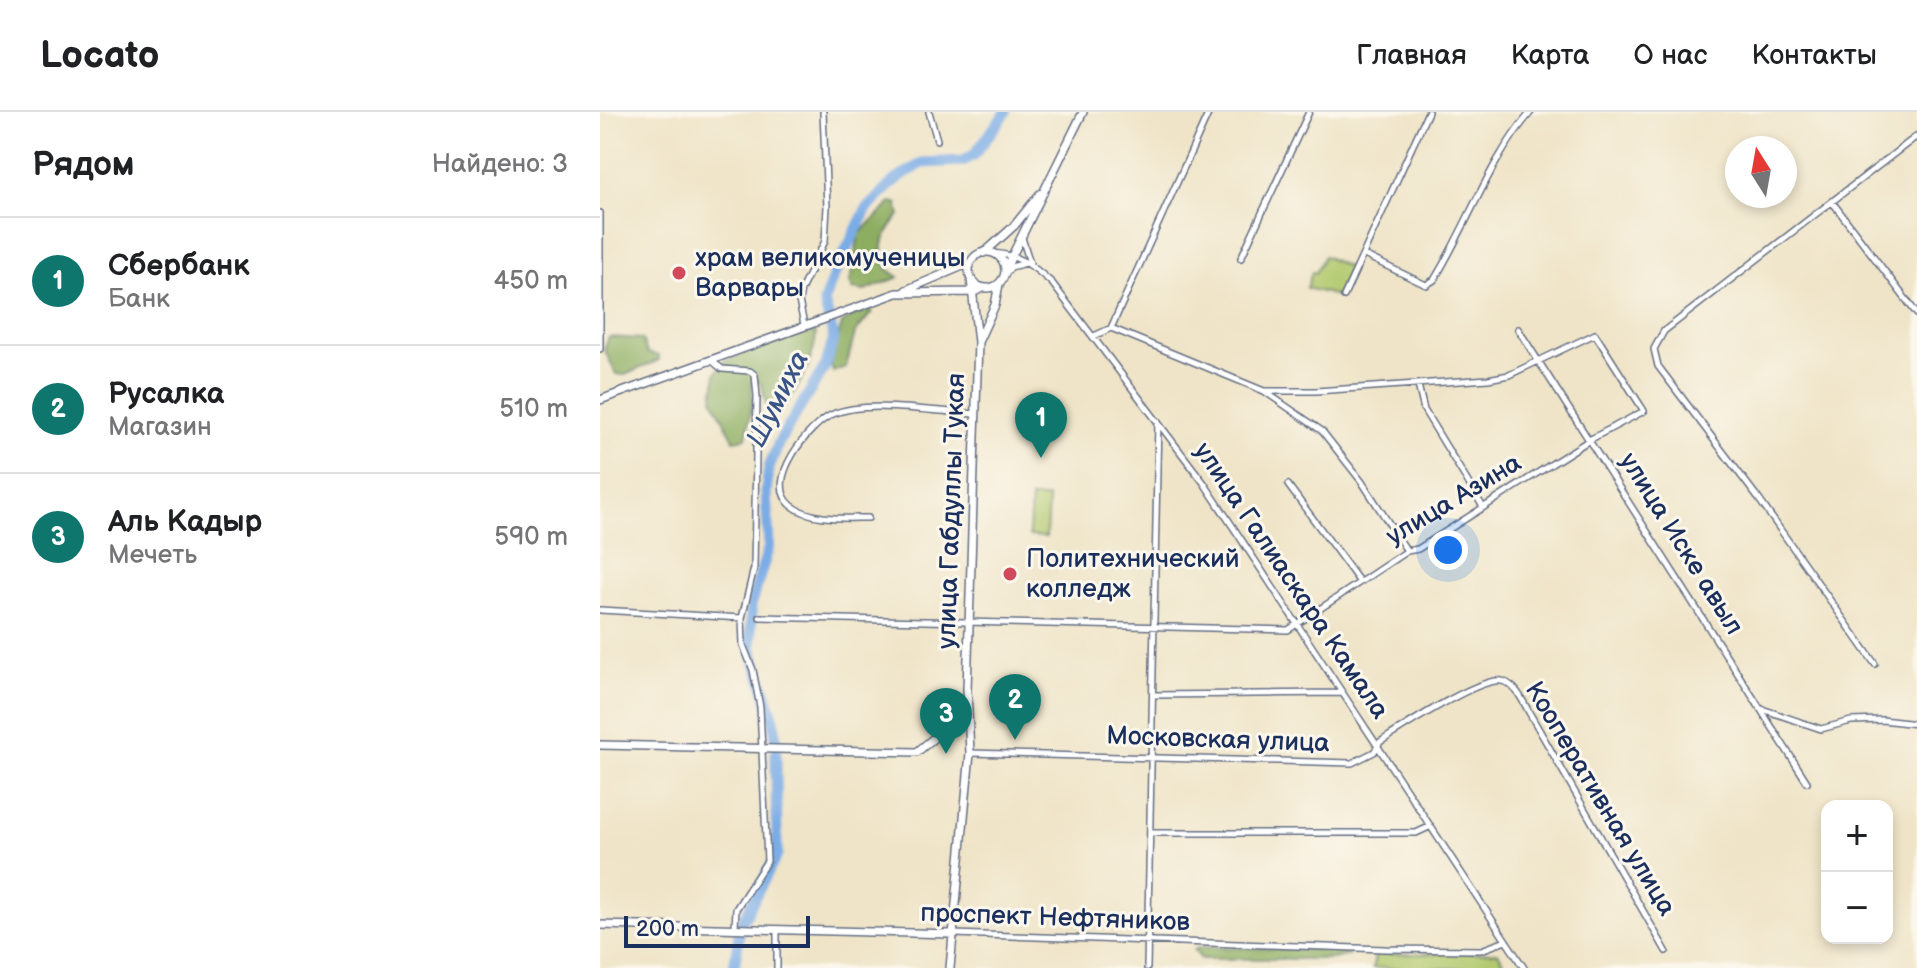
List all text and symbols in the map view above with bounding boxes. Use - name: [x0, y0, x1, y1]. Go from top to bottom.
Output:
- text: Locato: [40, 33, 159, 78]
- text: Главная: [1356, 39, 1467, 72]
- text: Карта: [1511, 39, 1590, 72]
- text: О нас: [1634, 39, 1707, 72]
- text: Контакты: [1751, 39, 1877, 72]
- north arrow: [1725, 136, 1797, 208]
- text: Рядом: [32, 144, 134, 185]
- text: Найдено: 3: [432, 149, 568, 180]
- place label: храм великомученицы Варвары: [695, 243, 966, 304]
- text: Сбербанк: [108, 248, 249, 284]
- marker: храм великомученицы Варвары: [670, 264, 688, 282]
- text: 1: [53, 266, 63, 297]
- text: 450 m: [493, 266, 568, 297]
- text: Банк: [108, 284, 170, 315]
- water label: Шумиха: [740, 345, 816, 453]
- street label: улица Габдуллы Тукая: [932, 372, 972, 650]
- text: Русалка: [108, 376, 224, 412]
- pin: 1: [1015, 392, 1067, 458]
- text: 2: [50, 394, 66, 425]
- text: 510 m: [499, 394, 568, 425]
- text: Магазин: [108, 412, 212, 443]
- street label: улица Галиаскара Камала: [1187, 437, 1395, 725]
- street label: улица Иске авыл: [1613, 447, 1749, 641]
- street label: улица Азина: [1381, 448, 1527, 552]
- text: Аль Кадыр: [108, 504, 262, 540]
- text: 3: [50, 522, 66, 553]
- text: 590 m: [494, 522, 568, 553]
- your location: [1428, 530, 1468, 570]
- text: Мечеть: [108, 540, 197, 571]
- place label: Политехнический колледж: [1026, 544, 1240, 605]
- marker: Политехнический колледж: [1001, 565, 1019, 583]
- pin: 2: [989, 674, 1041, 740]
- street label: Кооперативная улица: [1518, 677, 1682, 921]
- pin: 3: [920, 688, 972, 754]
- street label: Московская улица: [1106, 721, 1330, 759]
- map controls: [1821, 800, 1893, 944]
- button: +: [1821, 800, 1893, 872]
- button: −: [1821, 872, 1893, 944]
- street label: проспект Нефтяников: [920, 898, 1191, 938]
- scale bar: [624, 912, 810, 948]
- text: 200 m: [636, 916, 699, 943]

